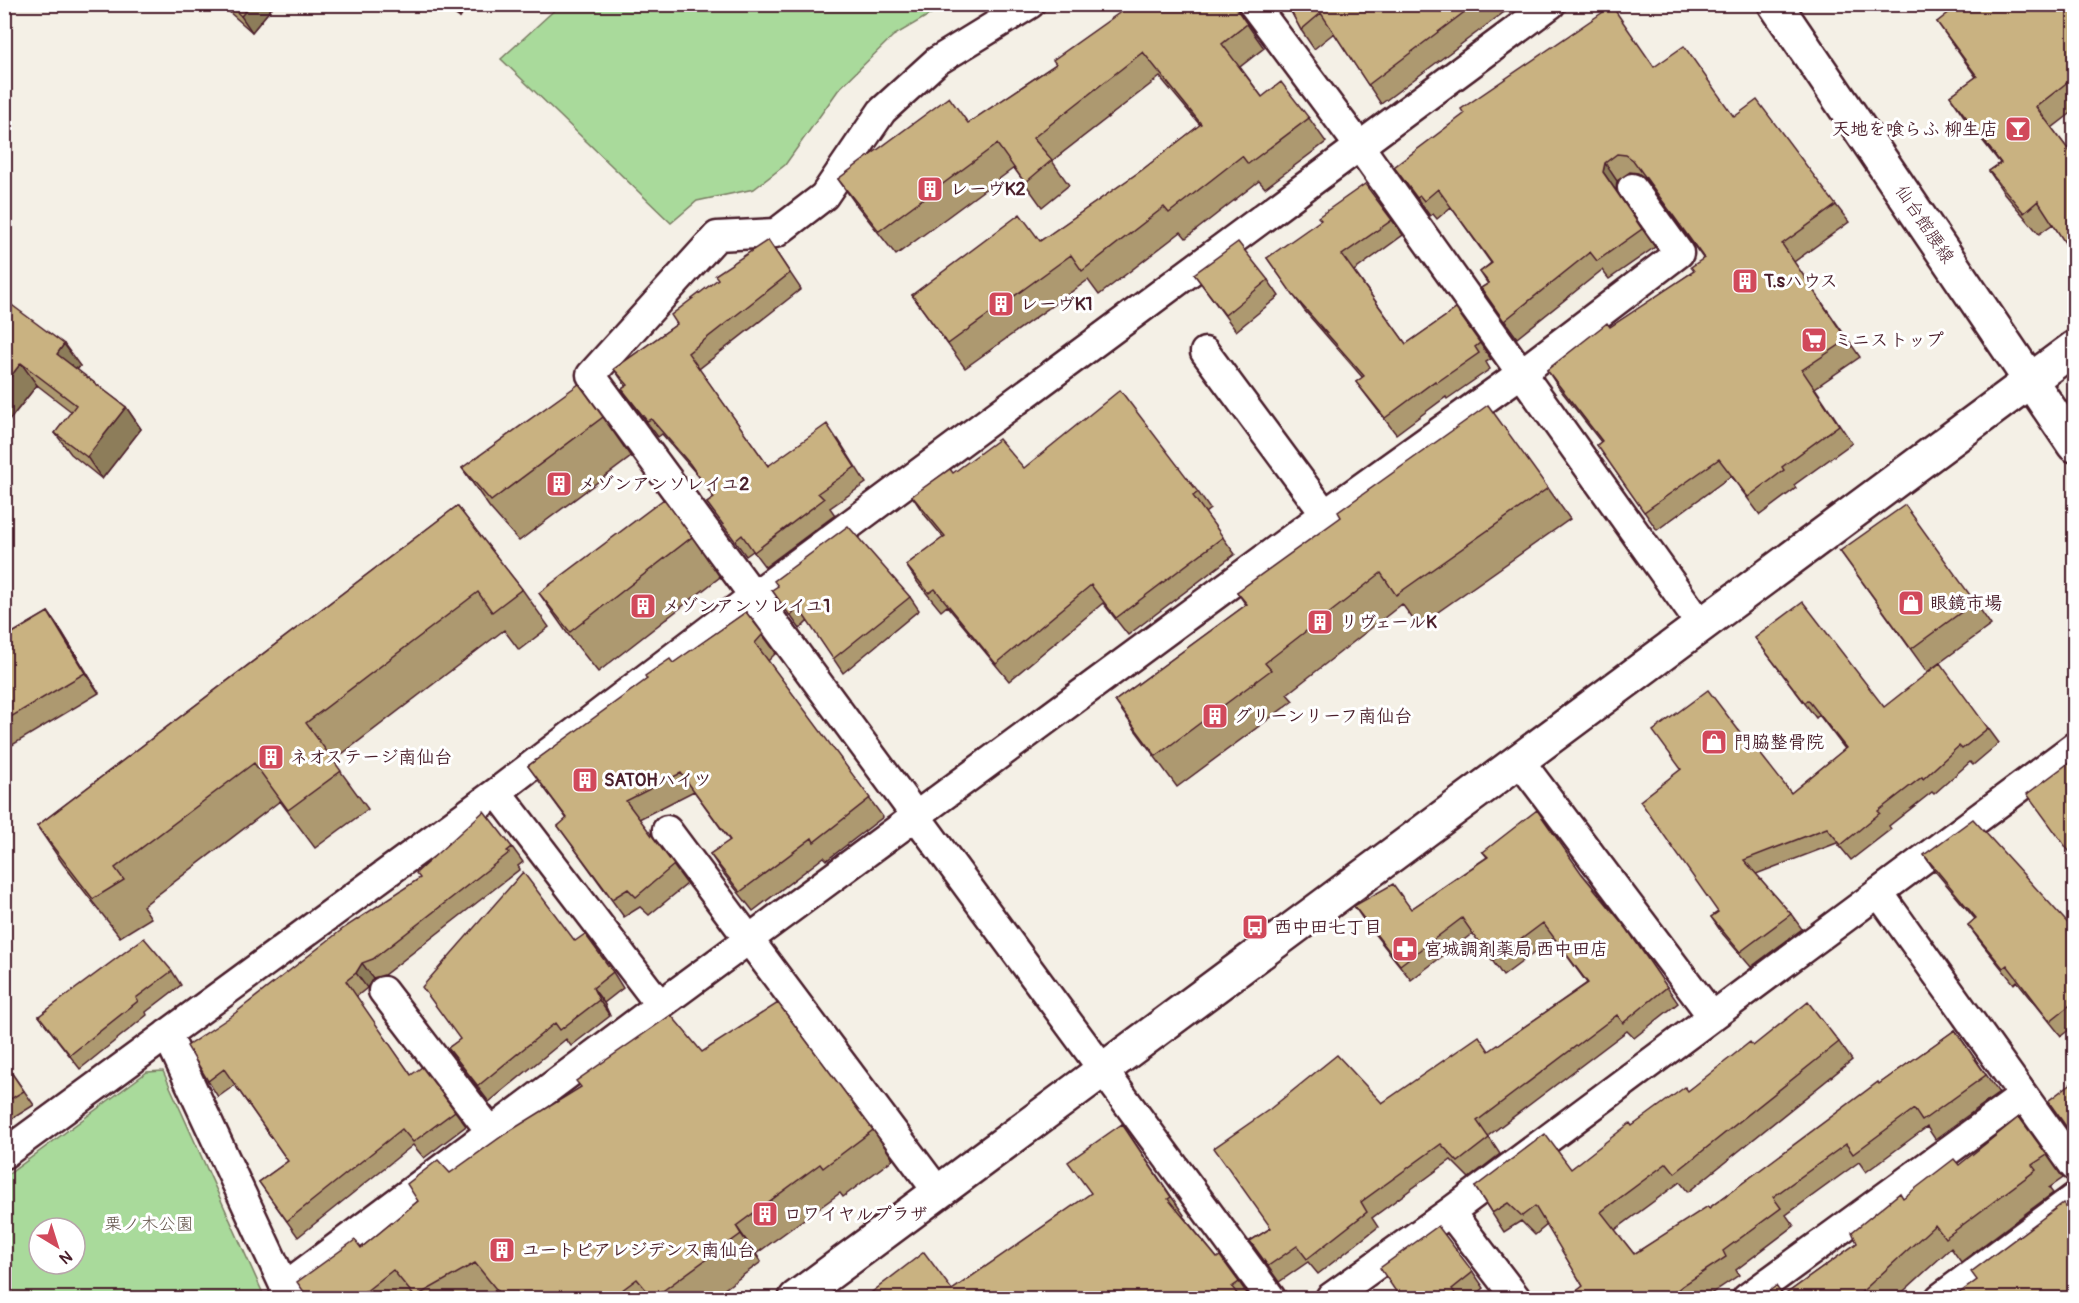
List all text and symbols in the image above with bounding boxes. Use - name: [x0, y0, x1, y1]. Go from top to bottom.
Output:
- bar icon: 天地を喰らふ 柳生店: [2003, 114, 2033, 144]
- place label: 天地を喰らふ 柳生店: [1832, 118, 1998, 141]
- building icon: レーヴK2: [915, 174, 945, 204]
- place label: レーヴK2: [950, 178, 1026, 201]
- street label: 仙台館腰線: [1890, 181, 1959, 268]
- building icon: T.sハウス: [1730, 266, 1760, 296]
- place label: T.sハウス: [1763, 270, 1838, 293]
- building icon: レーヴK1: [986, 289, 1016, 319]
- place label: レーヴK1: [1020, 293, 1093, 316]
- supermarket icon: ミニストップ: [1799, 325, 1829, 355]
- place label: ミニストップ: [1834, 329, 1944, 352]
- building icon: メゾンアンソレイユ2: [544, 469, 574, 499]
- place label: メゾンアンソレイユ2: [578, 473, 749, 496]
- shop icon: 眼鏡市場: [1896, 588, 1926, 618]
- building icon: メゾンアンソレイユ1: [628, 591, 658, 621]
- place label: 眼鏡市場: [1930, 592, 2002, 615]
- place label: メゾンアンソレイユ1: [662, 595, 830, 618]
- building icon: リヴェールK: [1305, 607, 1335, 637]
- place label: リヴェールK: [1340, 611, 1437, 634]
- building icon: グリーンリーフ南仙台: [1200, 701, 1230, 731]
- place label: グリーンリーフ南仙台: [1234, 705, 1412, 728]
- shop icon: 門脇整骨院: [1699, 727, 1729, 757]
- place label: 門脇整骨院: [1734, 731, 1824, 754]
- building icon: ネオステージ南仙台: [256, 742, 286, 772]
- place label: ネオステージ南仙台: [290, 746, 452, 769]
- building icon: SATOHハイツ: [570, 765, 600, 795]
- place label: SATOHハイツ: [604, 769, 712, 792]
- bus stop icon: 西中田七丁目: [1240, 912, 1270, 942]
- place label: 西中田七丁目: [1274, 916, 1382, 939]
- pharmacy icon: 宮城調剤薬局 西中田店: [1390, 934, 1420, 964]
- place label: 宮城調剤薬局 西中田店: [1424, 938, 1608, 961]
- building icon: ロワイヤルプラザ: [750, 1199, 780, 1229]
- place label: ロワイヤルプラザ: [784, 1203, 928, 1226]
- park label: 栗ノ木公園: [104, 1213, 194, 1236]
- north arrow: [27, 1216, 87, 1276]
- building icon: ユートピアレジデンス南仙台: [487, 1235, 517, 1265]
- place label: ユートピアレジデンス南仙台: [522, 1239, 755, 1262]
- text: N: [55, 1246, 76, 1268]

